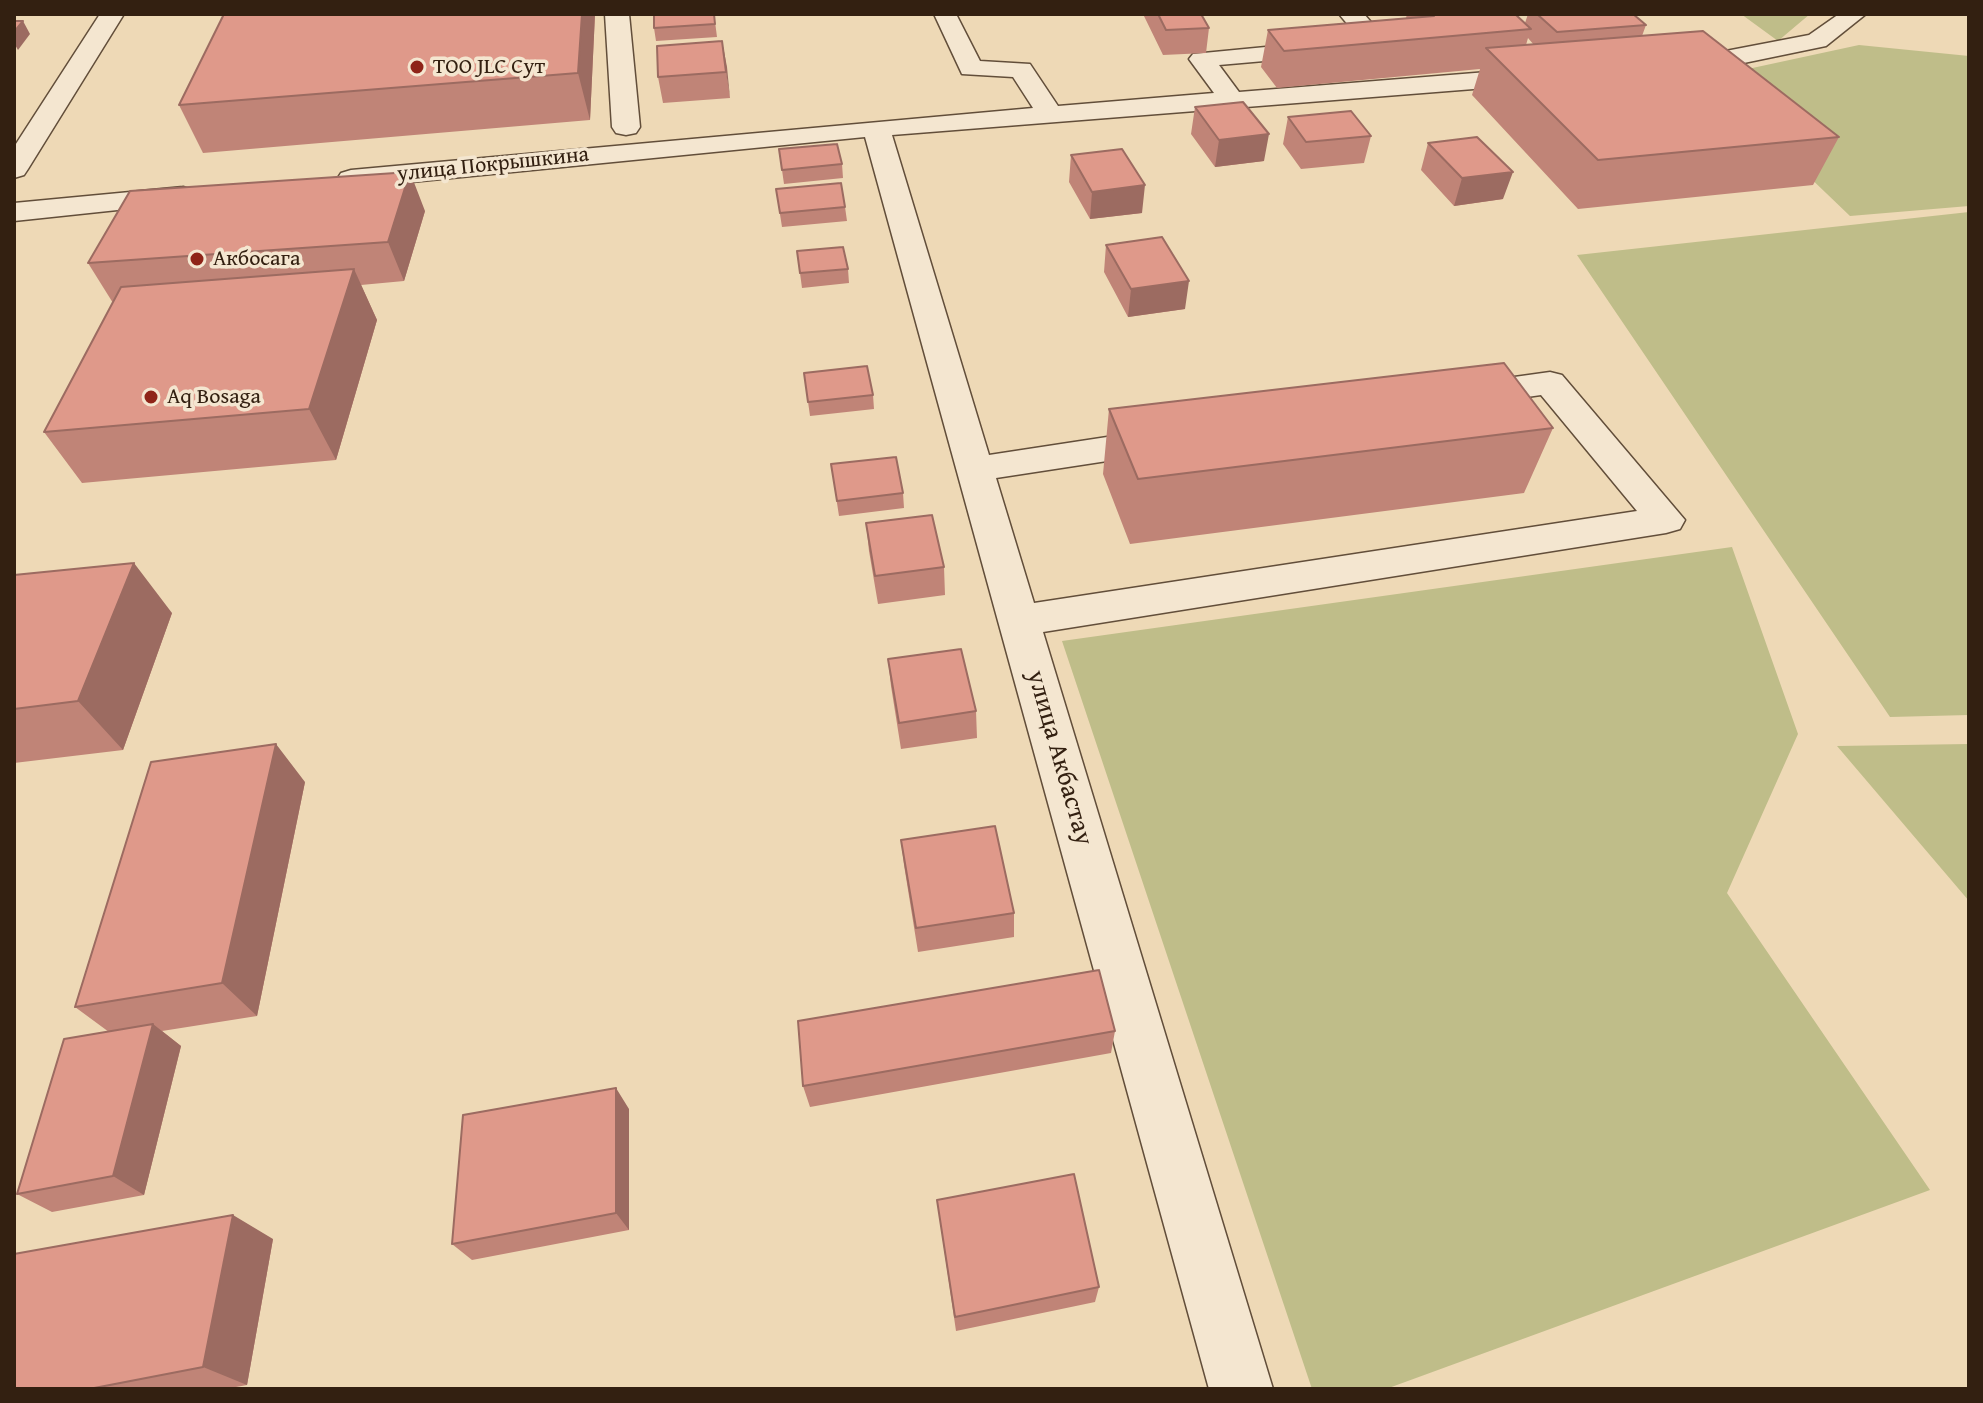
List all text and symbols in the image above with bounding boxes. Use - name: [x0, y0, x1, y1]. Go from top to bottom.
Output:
- place label: ТОО JLC Сут: [433, 54, 545, 80]
- marker: ТОО JLC Сут: [408, 58, 426, 76]
- street label: улица Покрышкина: [396, 142, 590, 188]
- place label: Акбосага: [213, 246, 300, 272]
- marker: Акбосага: [188, 250, 206, 268]
- place label: Aq Bosaga: [167, 384, 261, 410]
- marker: Aq Bosaga: [142, 388, 160, 406]
- street label: улица Акбастау: [1019, 667, 1099, 849]

